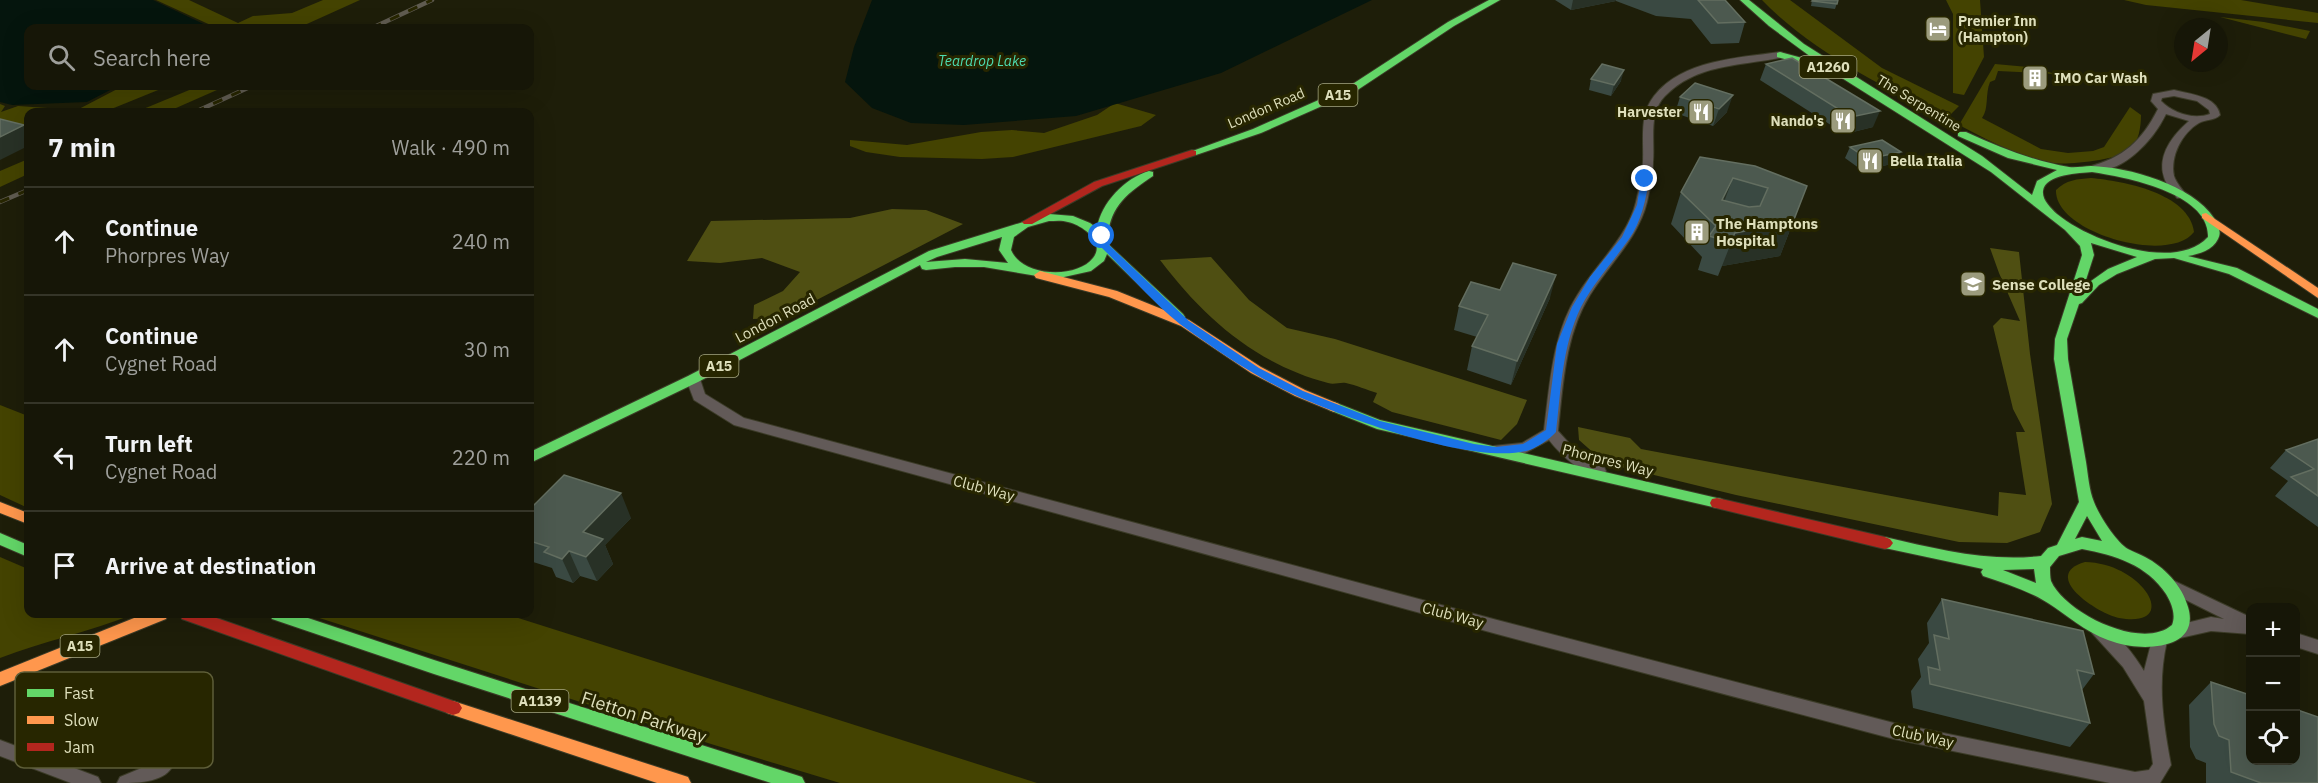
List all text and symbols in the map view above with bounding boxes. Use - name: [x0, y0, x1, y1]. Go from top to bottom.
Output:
- place label: Premier Inn (Hampton): [1958, 12, 2037, 46]
- hotel icon: Premier Inn (Hampton): [1923, 14, 1953, 44]
- north arrow: [2174, 18, 2228, 72]
- search box: [24, 24, 534, 90]
- icon: search: [45, 41, 78, 74]
- text: Search here: [93, 43, 211, 72]
- water label: Teardrop Lake: [938, 52, 1026, 70]
- road number: A1260: [1800, 56, 1856, 78]
- building icon: IMO Car Wash: [2020, 63, 2050, 93]
- place label: IMO Car Wash: [2054, 69, 2147, 87]
- street label: The Serpentine: [1873, 71, 1965, 136]
- street label: London Road: [1225, 84, 1307, 132]
- road number: A15: [1318, 84, 1358, 106]
- restaurant icon: Harvester: [1686, 97, 1716, 127]
- place label: Harvester: [1617, 103, 1682, 121]
- restaurant icon: Nando's: [1828, 106, 1858, 136]
- place label: Nando's: [1771, 112, 1824, 130]
- text: 7 min: [48, 130, 116, 164]
- text: Walk · 490 m: [392, 134, 510, 161]
- restaurant icon: Bella Italia: [1855, 146, 1885, 176]
- place label: Bella Italia: [1890, 152, 1962, 170]
- route end: [1631, 165, 1657, 191]
- text: Continue: [105, 213, 198, 242]
- place label: The Hamptons Hospital: [1716, 214, 1819, 250]
- building icon: The Hamptons Hospital: [1682, 217, 1712, 247]
- route start: [1088, 222, 1114, 248]
- icon: ahead: [48, 225, 81, 258]
- text: 240 m: [452, 228, 510, 255]
- text: Phorpres Way: [105, 242, 229, 269]
- school or university icon: Sense College: [1958, 269, 1988, 299]
- place label: Sense College: [1992, 275, 2091, 294]
- street label: London Road: [732, 289, 818, 347]
- text: Continue: [105, 321, 198, 350]
- icon: ahead: [48, 333, 81, 366]
- text: 30 m: [464, 336, 510, 363]
- text: Cygnet Road: [105, 350, 217, 377]
- road number: A15: [700, 355, 738, 377]
- text: Turn left: [105, 429, 193, 458]
- street label: Phorpres Way: [1560, 439, 1656, 481]
- icon: left: [48, 441, 81, 474]
- text: 220 m: [452, 444, 510, 471]
- text: Cygnet Road: [105, 458, 217, 485]
- street label: Club Way: [951, 471, 1017, 505]
- icon: arrive: [48, 549, 81, 582]
- text: Arrive at destination: [105, 551, 316, 580]
- street label: Club Way: [1420, 598, 1486, 632]
- map controls: [2246, 603, 2300, 765]
- button: +: [2246, 603, 2300, 657]
- road number: A15: [60, 635, 100, 657]
- button: −: [2246, 657, 2300, 711]
- legend: [15, 672, 213, 768]
- text: Fast: [64, 683, 94, 703]
- street label: Fletton Parkway: [578, 686, 710, 748]
- road number: A1139: [512, 690, 568, 712]
- text: Slow: [64, 710, 99, 730]
- button: locate: [2246, 711, 2300, 765]
- street label: Club Way: [1890, 720, 1956, 752]
- text: Jam: [64, 737, 95, 757]

